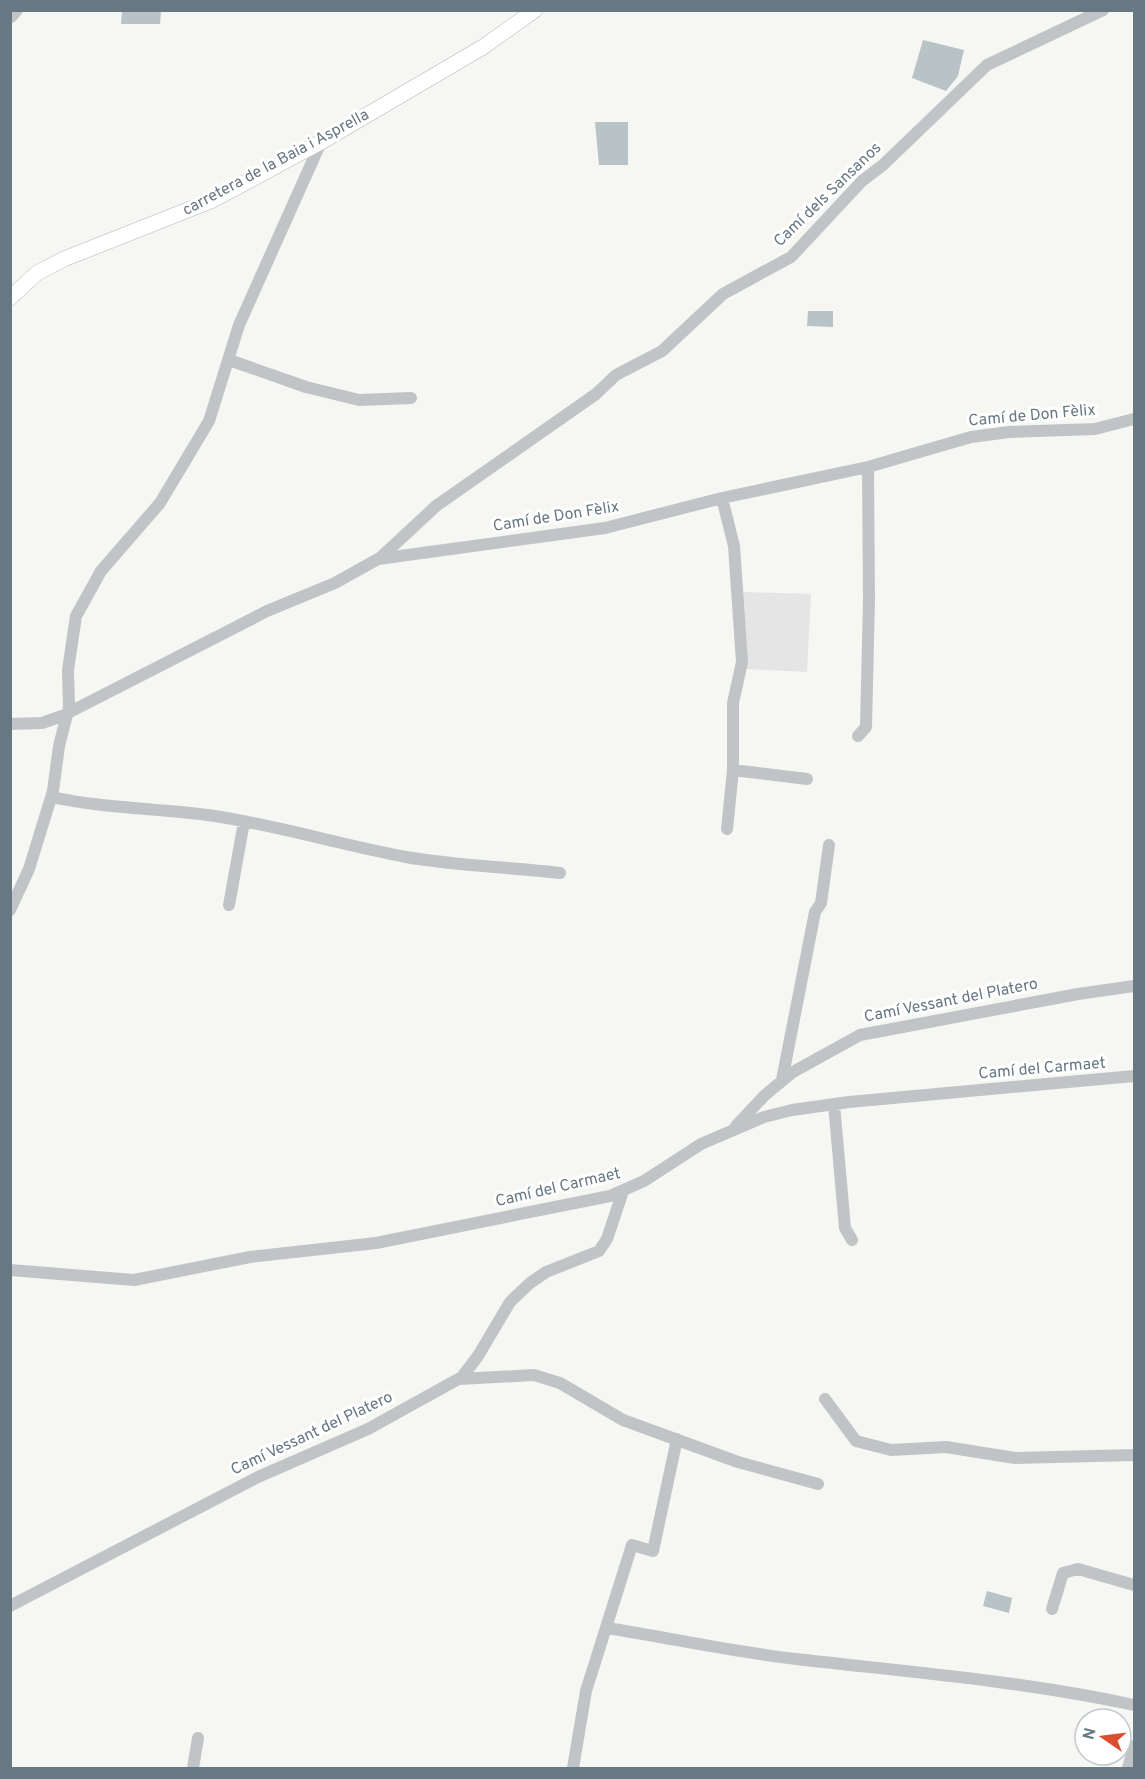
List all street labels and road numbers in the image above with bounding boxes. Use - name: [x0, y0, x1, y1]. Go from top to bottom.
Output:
- street label: carretera de la Baia i Asprella: [179, 105, 373, 221]
- street label: Camí dels Sansanos: [770, 138, 886, 252]
- street label: Camí de Don Fèlix: [968, 400, 1096, 432]
- street label: Camí de Don Fèlix: [491, 497, 621, 537]
- street label: Camí Vessant del Platero: [862, 974, 1040, 1028]
- street label: Camí del Carmaet: [977, 1053, 1107, 1085]
- street label: Camí del Carmaet: [493, 1164, 623, 1212]
- street label: Camí Vessant del Platero: [228, 1388, 396, 1480]

